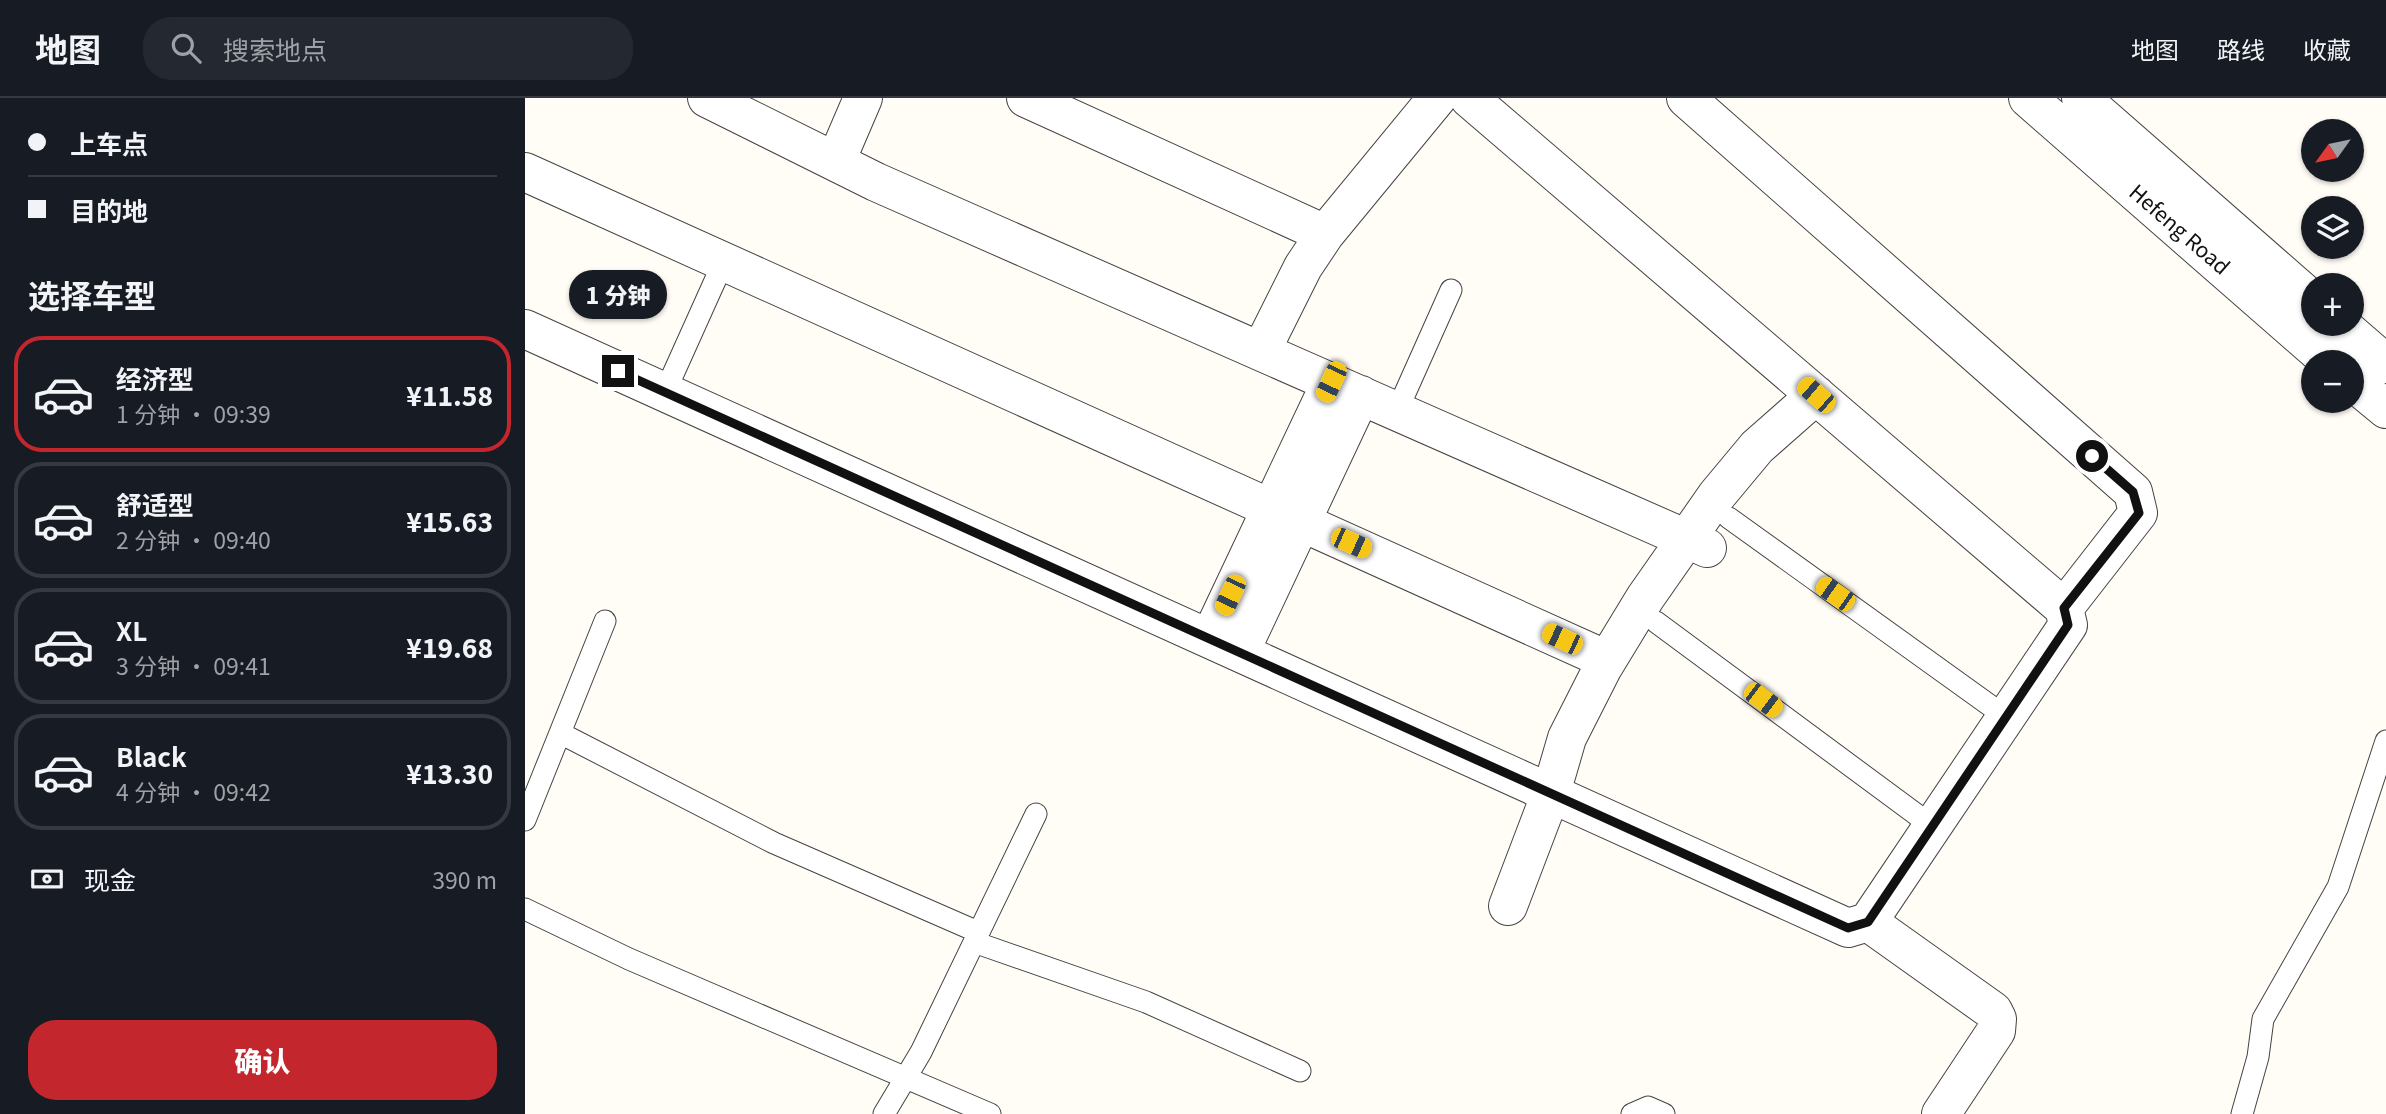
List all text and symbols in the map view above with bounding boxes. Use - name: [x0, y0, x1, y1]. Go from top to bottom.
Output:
- search box: [143, 17, 633, 80]
- text: 地图: [35, 24, 101, 72]
- icon: search: [167, 29, 205, 67]
- text: 搜索地点: [223, 30, 327, 67]
- text: 地图: [2131, 31, 2179, 66]
- text: 路线: [2217, 31, 2265, 66]
- text: 收藏: [2303, 31, 2351, 66]
- north arrow: [2301, 119, 2364, 182]
- map controls: [2301, 119, 2364, 413]
- text: 上车点: [70, 124, 148, 161]
- street label: Hefeng Road: [2123, 176, 2237, 281]
- text: 目的地: [70, 191, 148, 228]
- button: layers: [2301, 196, 2364, 259]
- callout: 1 分钟: [569, 270, 667, 318]
- text: 选择车型: [28, 271, 156, 317]
- button: +: [2301, 273, 2364, 336]
- text: 1 分钟: [585, 277, 651, 311]
- button: −: [2301, 350, 2364, 413]
- route end: [602, 355, 634, 387]
- text: 经济型: [116, 359, 194, 396]
- car: [1313, 359, 1350, 405]
- icon: car: [32, 363, 95, 426]
- car: [1794, 373, 1839, 417]
- text: ¥11.58: [406, 376, 493, 413]
- text: 1 分钟 · 09:39: [116, 396, 271, 430]
- route start: [2076, 440, 2108, 472]
- text: 舒适型: [116, 485, 194, 522]
- icon: car: [32, 489, 95, 552]
- text: ¥15.63: [406, 502, 493, 539]
- text: 2 分钟 · 09:40: [116, 522, 271, 556]
- car: [1328, 525, 1375, 561]
- car: [1212, 572, 1249, 618]
- car: [1812, 573, 1859, 615]
- text: XL: [116, 611, 147, 648]
- icon: car: [32, 615, 95, 678]
- car: [1539, 621, 1586, 657]
- text: ¥19.68: [406, 628, 493, 665]
- text: 3 分钟 · 09:41: [116, 648, 271, 682]
- car: [1740, 679, 1787, 721]
- text: Black: [116, 737, 187, 774]
- icon: car: [32, 741, 95, 804]
- text: ¥13.30: [406, 754, 493, 791]
- text: 4 分钟 · 09:42: [116, 774, 271, 808]
- icon: cash: [28, 860, 66, 898]
- text: 现金: [84, 860, 136, 897]
- text: 390 m: [432, 862, 497, 896]
- button: 确认: [28, 1020, 497, 1100]

